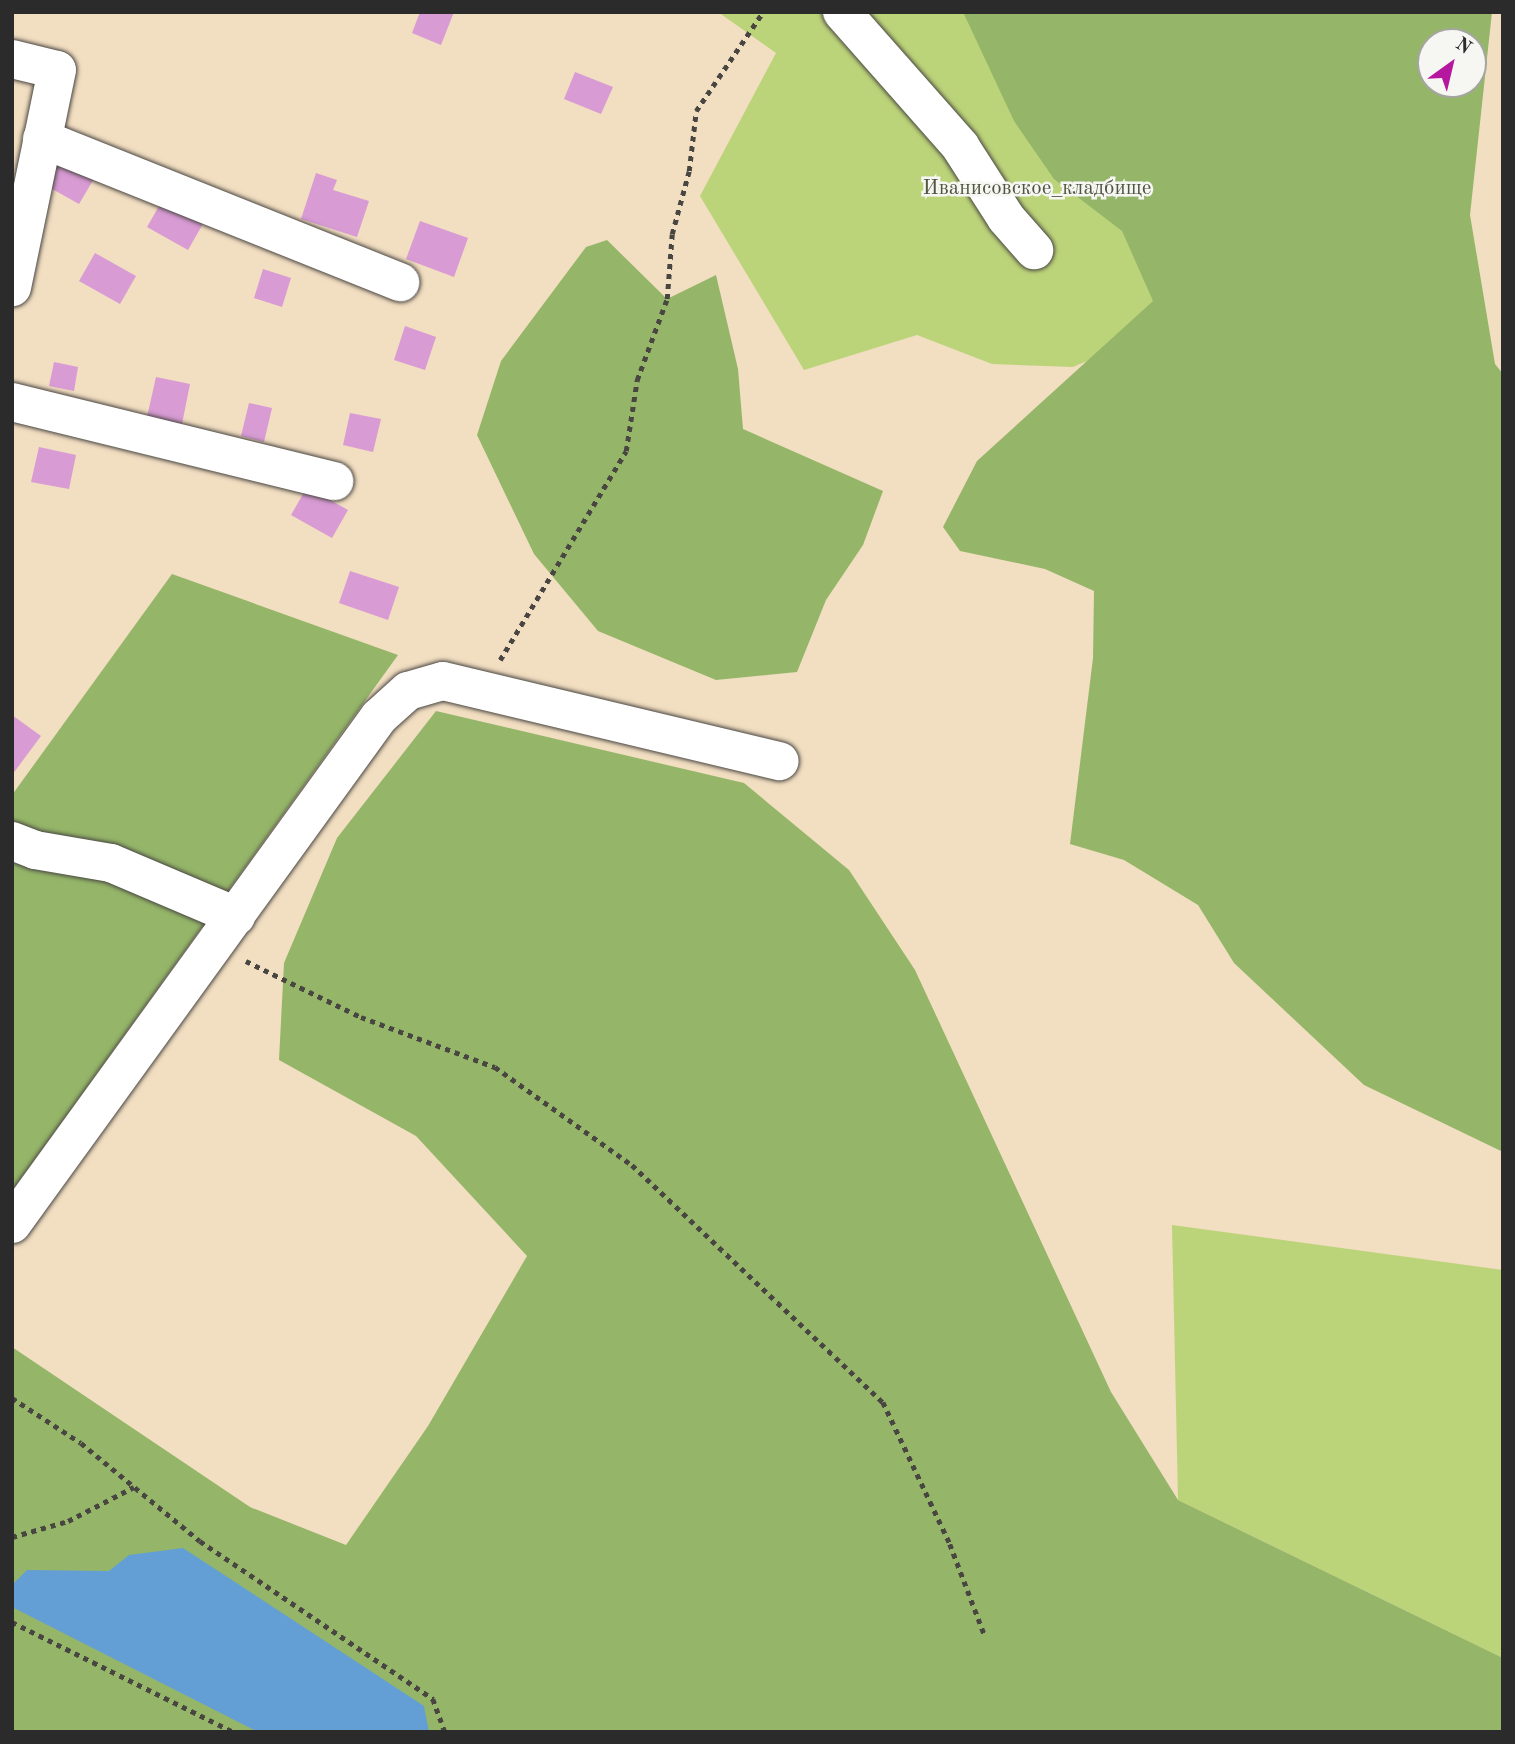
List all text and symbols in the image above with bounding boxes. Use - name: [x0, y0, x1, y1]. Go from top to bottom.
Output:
- north arrow: [1417, 28, 1487, 98]
- text: N: [1452, 35, 1474, 59]
- park label: Иванисовское_кладбище: [923, 176, 1151, 202]

